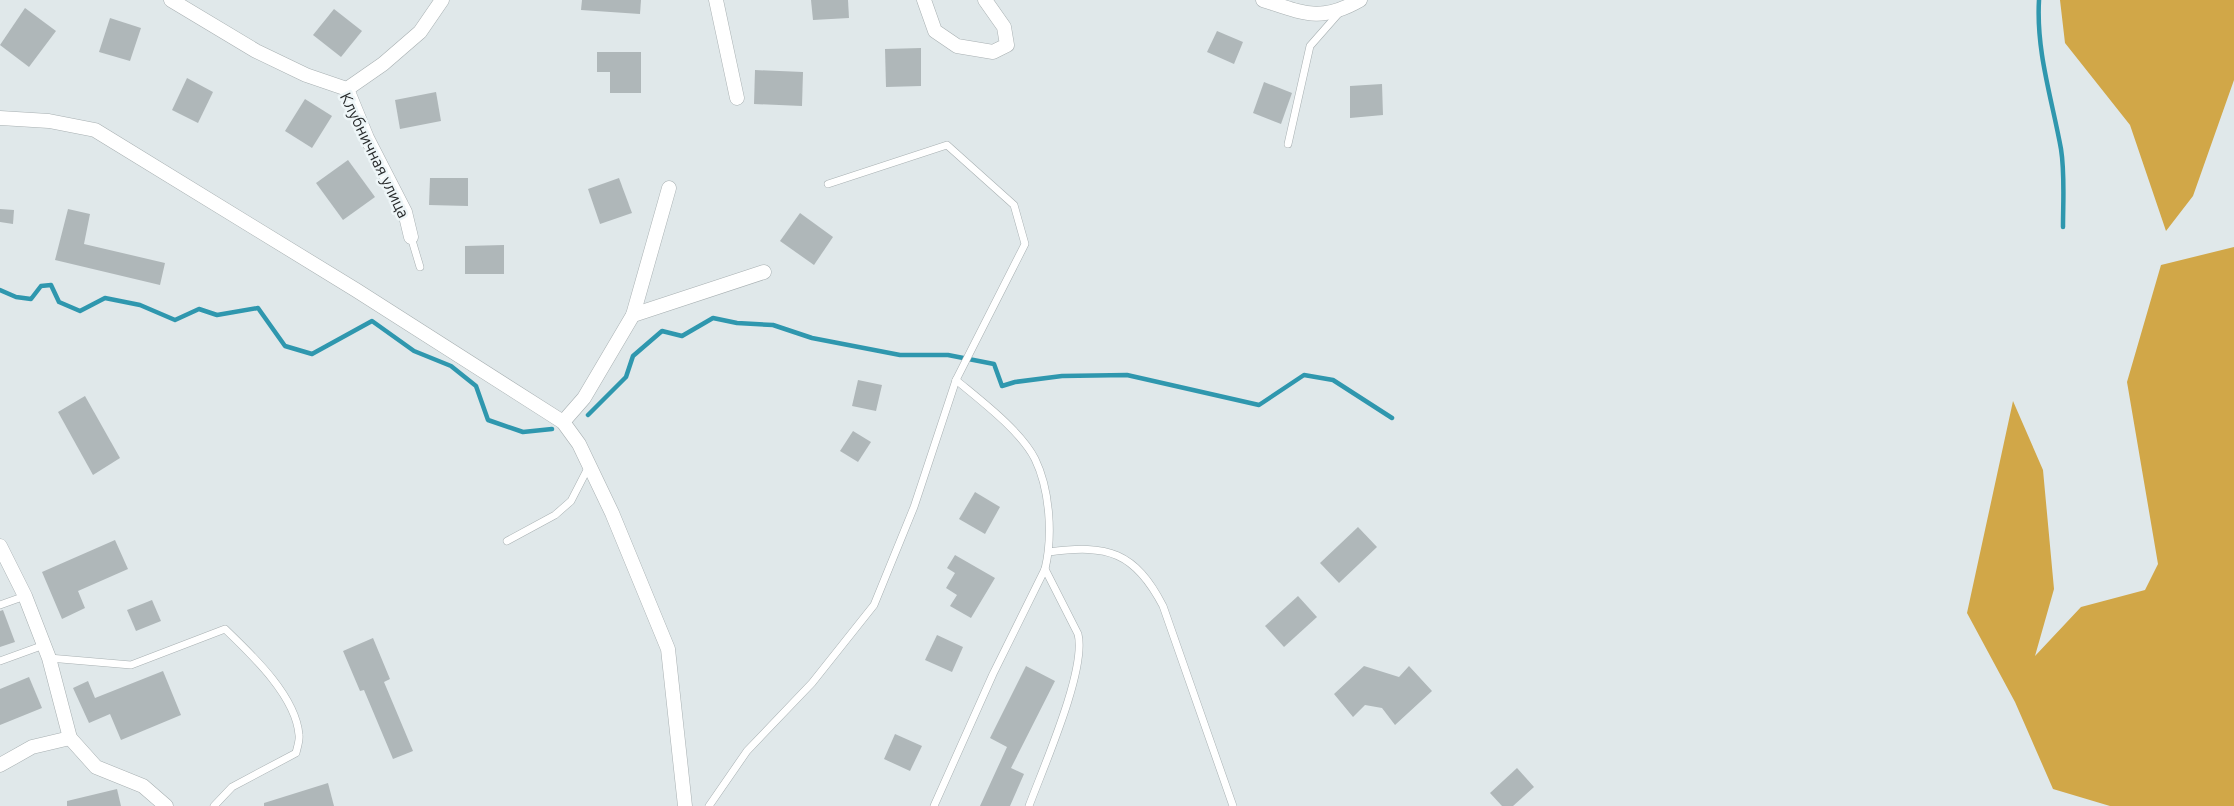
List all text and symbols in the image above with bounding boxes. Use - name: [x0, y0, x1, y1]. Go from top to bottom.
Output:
- street label: Клубничная улица: [337, 89, 413, 221]

